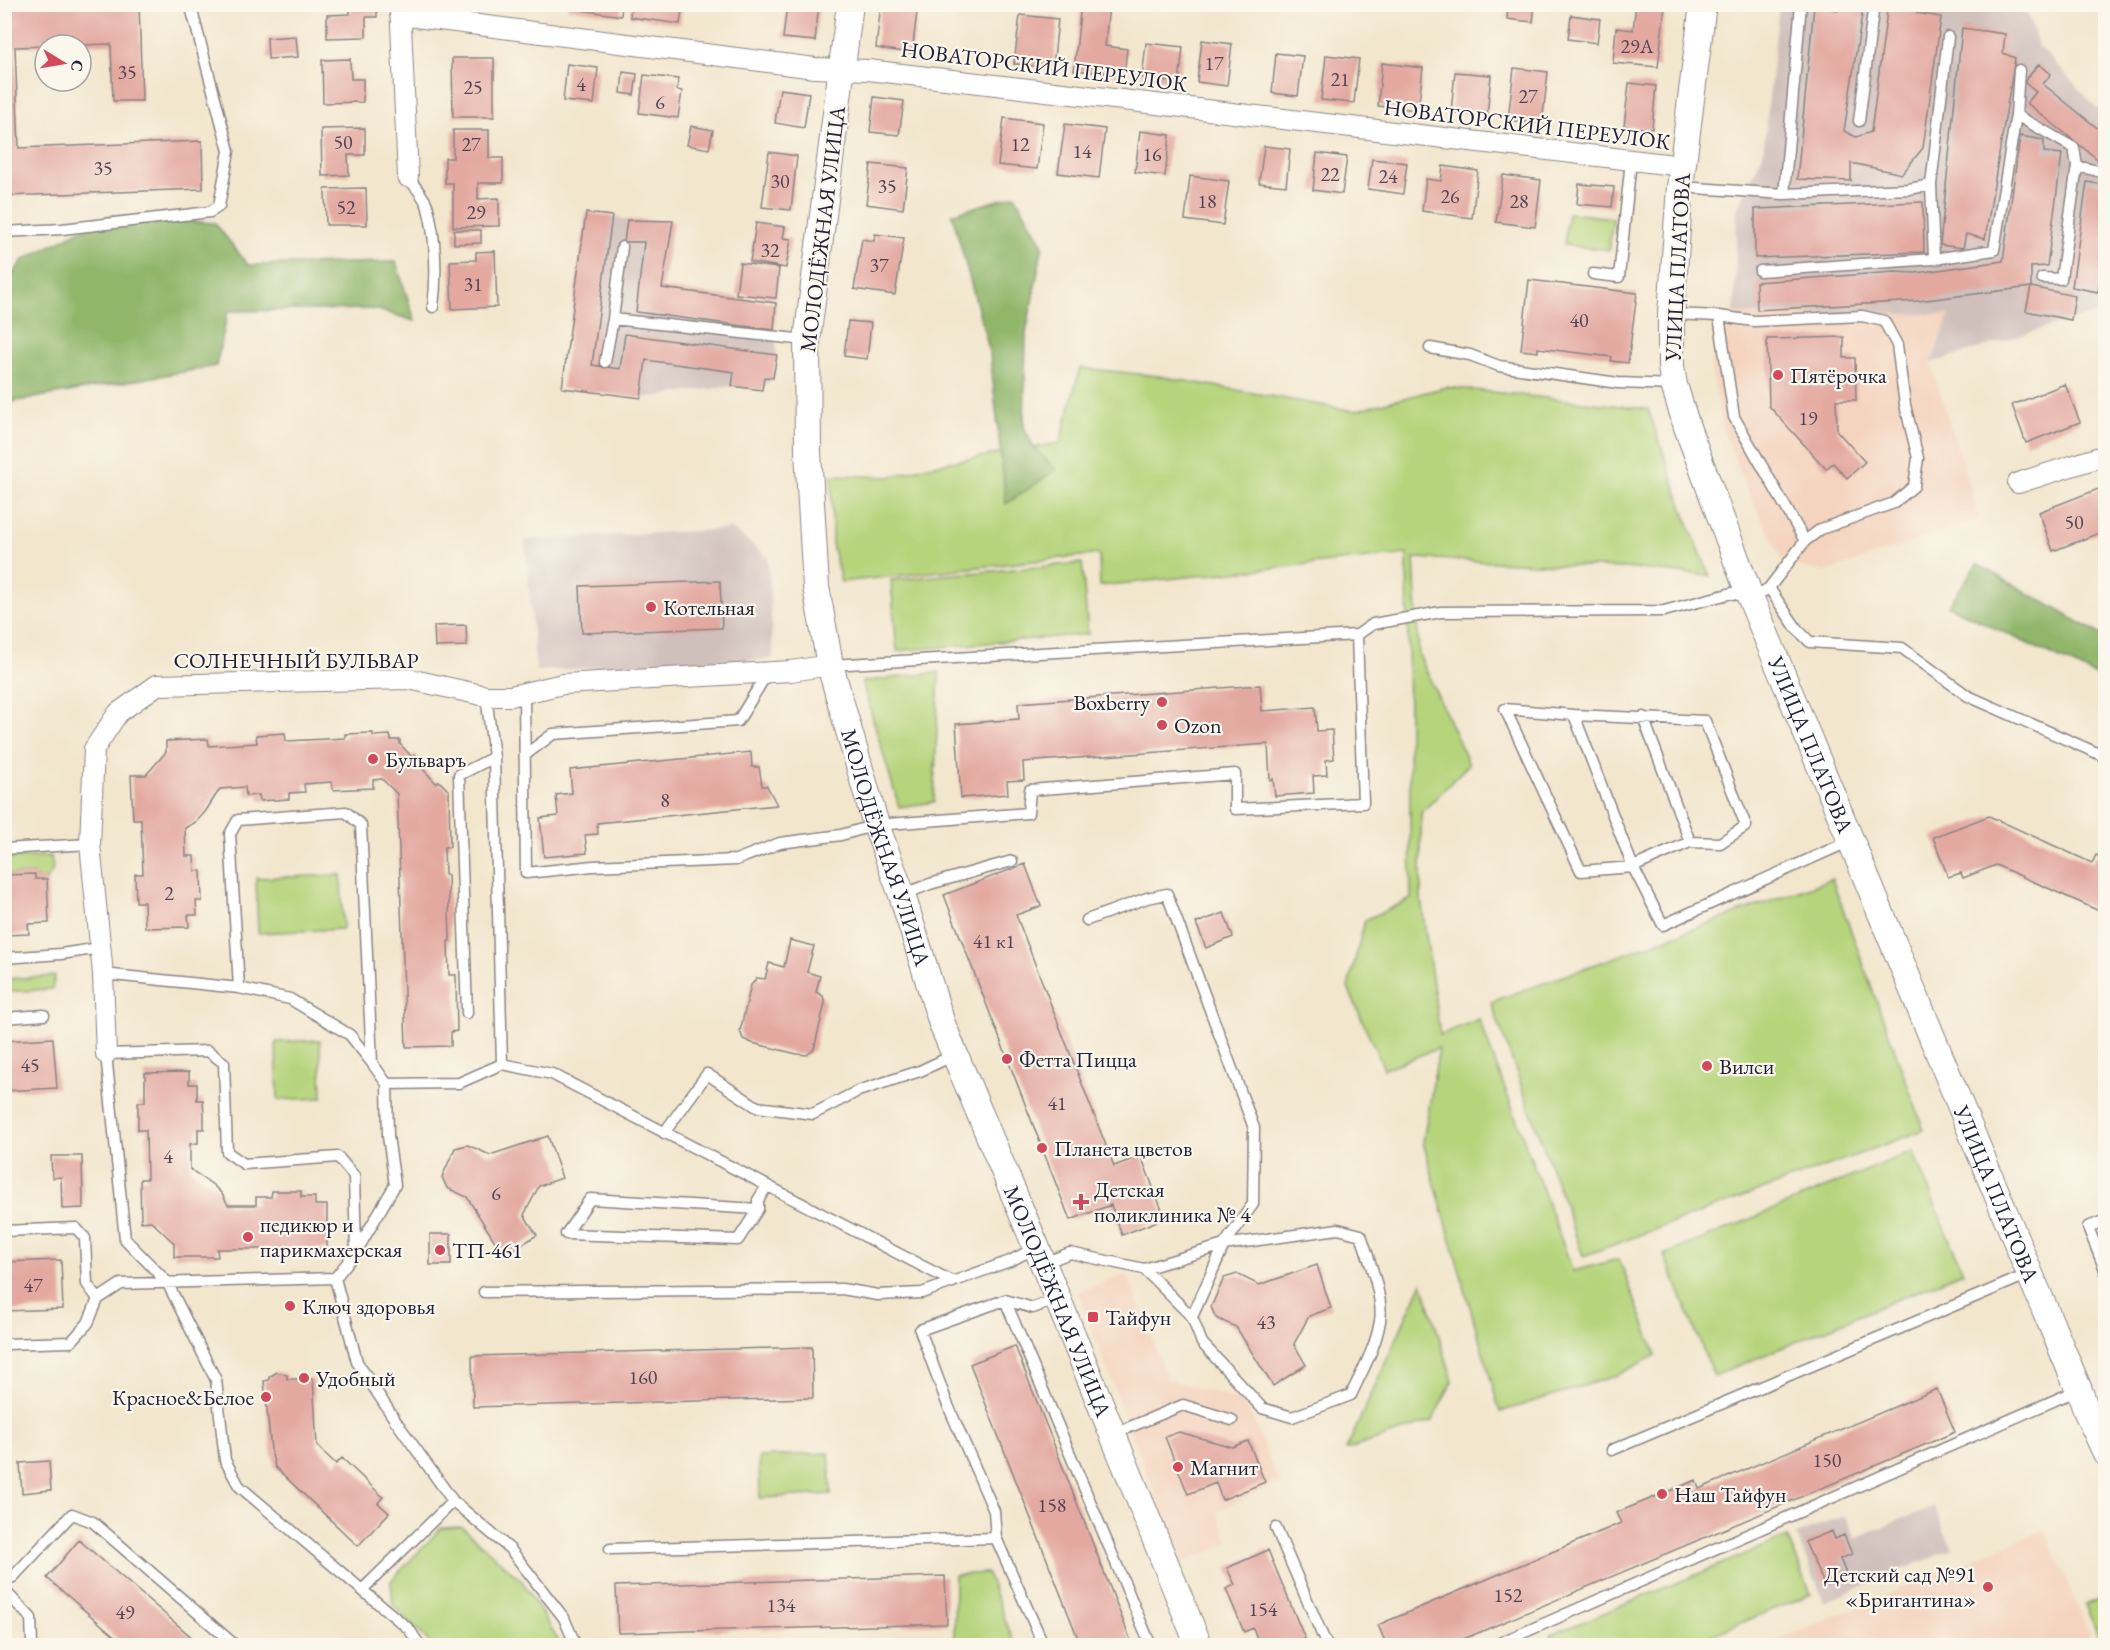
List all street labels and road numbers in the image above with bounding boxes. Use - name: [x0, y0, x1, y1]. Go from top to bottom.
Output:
- street label: НОВАТОРСКИЙ ПЕРЕУЛОК: [899, 35, 1189, 99]
- street label: НОВАТОРСКИЙ ПЕРЕУЛОК: [1382, 93, 1672, 157]
- street label: МОЛОДЁЖНАЯ УЛИЦА: [793, 104, 852, 354]
- street label: УЛИЦА ПЛАТОВА: [1658, 171, 1697, 363]
- street label: СОЛНЕЧНЫЙ БУЛЬВАР: [173, 646, 419, 675]
- street label: УЛИЦА ПЛАТОВА: [1761, 651, 1860, 838]
- street label: МОЛОДЁЖНАЯ УЛИЦА: [834, 725, 937, 970]
- street label: УЛИЦА ПЛАТОВА: [1946, 1100, 2046, 1287]
- street label: МОЛОДЁЖНАЯ УЛИЦА: [997, 1181, 1119, 1422]

